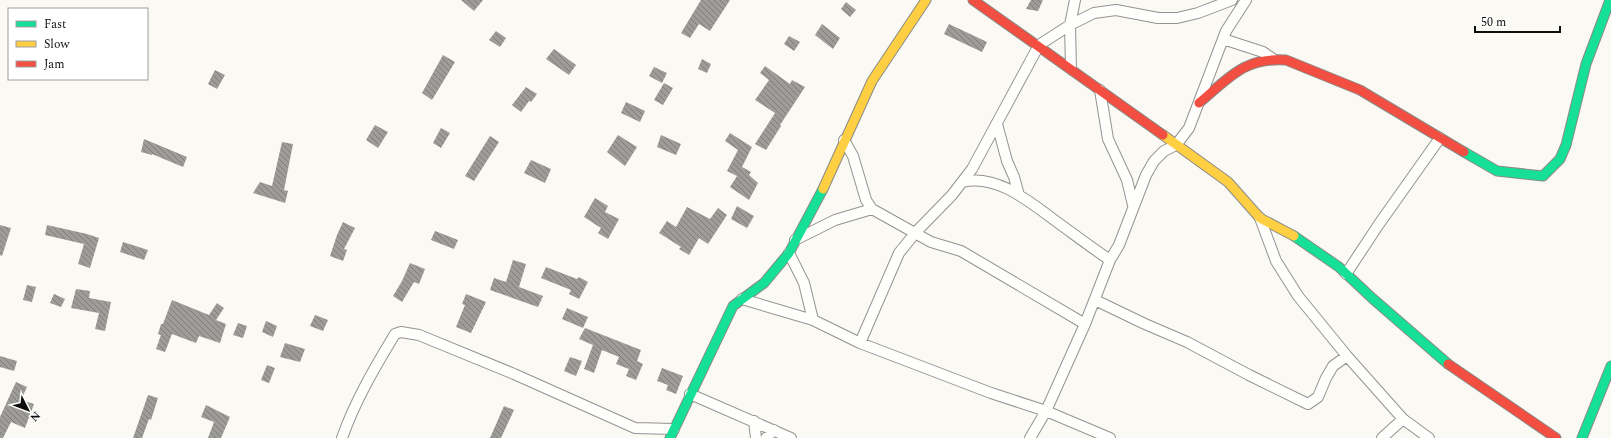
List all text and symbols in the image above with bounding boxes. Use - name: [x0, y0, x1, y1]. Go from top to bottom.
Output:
- legend: [8, 8, 148, 80]
- scale bar: [1475, 8, 1560, 34]
- text: 50 m: [1481, 13, 1506, 32]
- text: Fast: [44, 15, 66, 34]
- text: Slow: [44, 35, 70, 54]
- text: Jam: [44, 55, 65, 74]
- north arrow: [8, 390, 48, 430]
- text: N: [26, 407, 44, 425]

